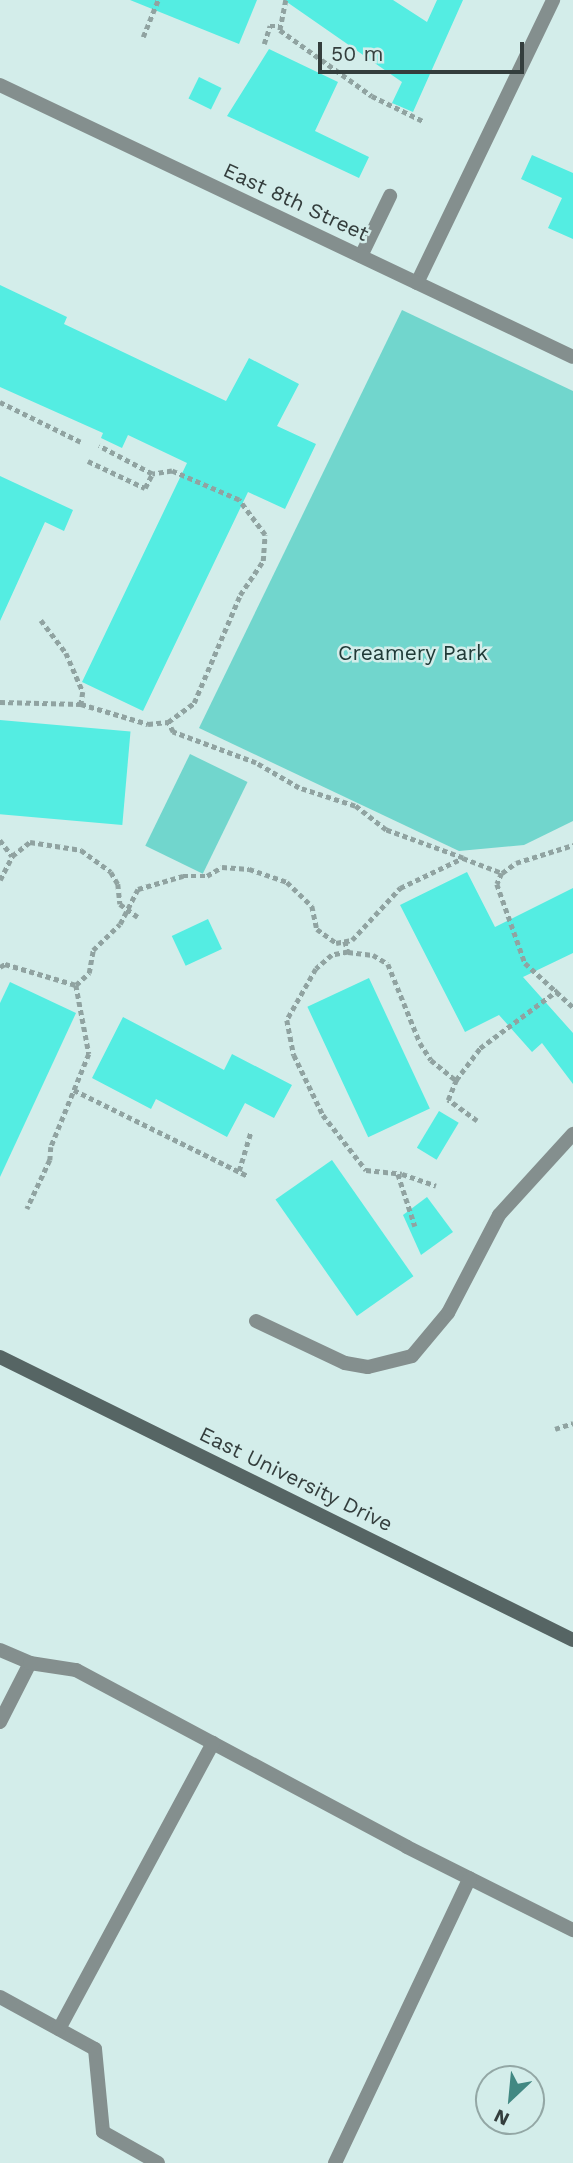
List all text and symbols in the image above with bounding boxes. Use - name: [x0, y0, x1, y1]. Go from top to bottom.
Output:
- scale bar: [321, 28, 528, 72]
- text: 50 m: [331, 41, 383, 66]
- street label: East 8th Street: [219, 157, 373, 247]
- park label: Creamery Park: [338, 640, 488, 666]
- street label: East University Drive: [195, 1421, 397, 1537]
- north arrow: [475, 2065, 545, 2135]
- text: N: [490, 2104, 513, 2131]

